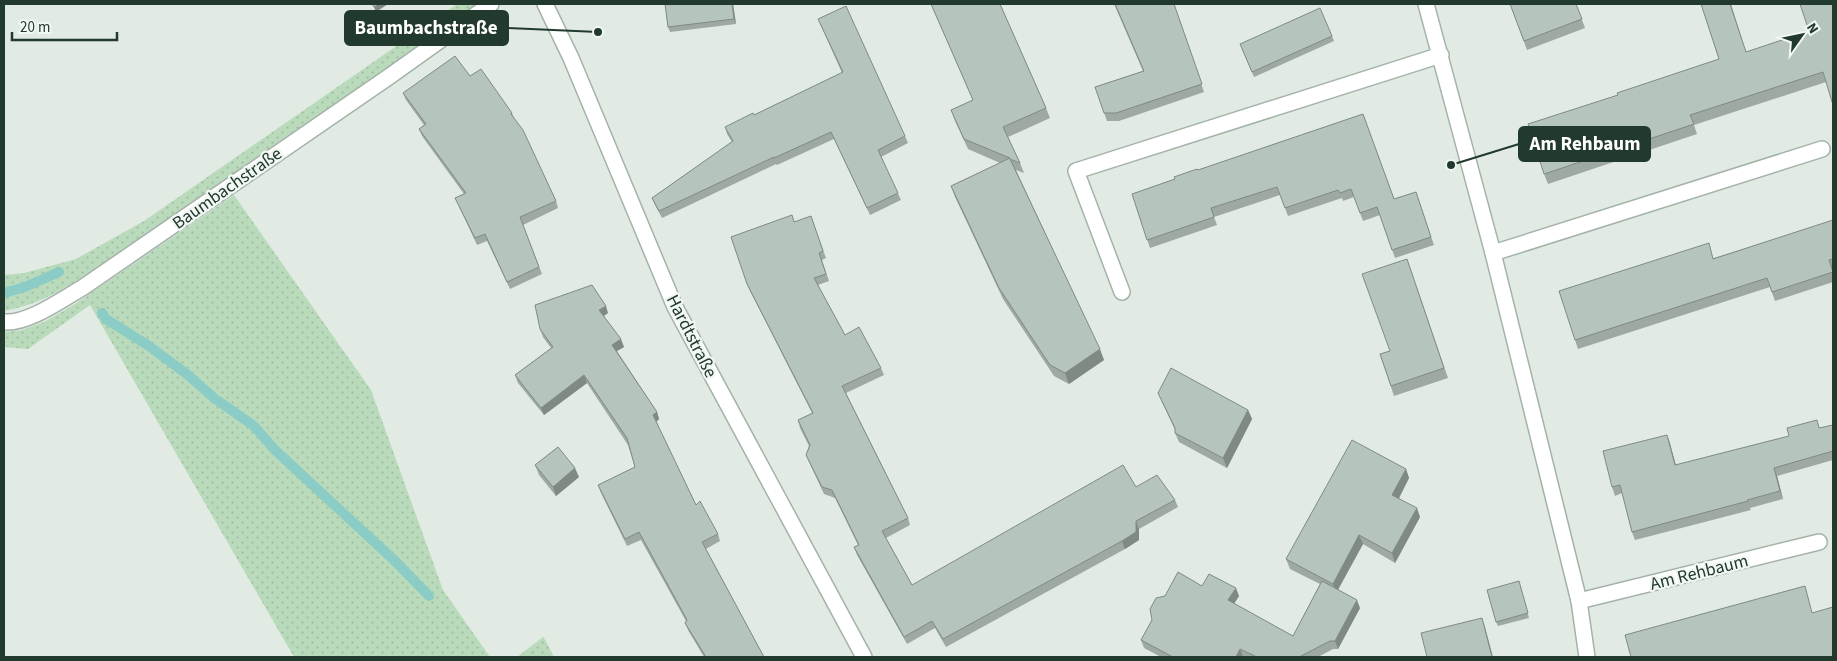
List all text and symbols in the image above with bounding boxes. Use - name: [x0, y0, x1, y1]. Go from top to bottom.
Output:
- scale bar: [12, 10, 118, 42]
- north arrow: [1777, 10, 1827, 60]
- callout: Baumbachstraße: [345, 11, 508, 45]
- text: Baumbachstraße: [354, 15, 498, 42]
- text: 20 m: [20, 17, 50, 38]
- text: N: [1801, 19, 1823, 38]
- callout: Am Rehbaum: [1519, 127, 1650, 161]
- text: Am Rehbaum: [1529, 131, 1640, 158]
- street label: Baumbachstraße: [167, 141, 287, 236]
- street label: Hardtstraße: [660, 290, 723, 382]
- street label: Am Rehbaum: [1647, 548, 1751, 597]

